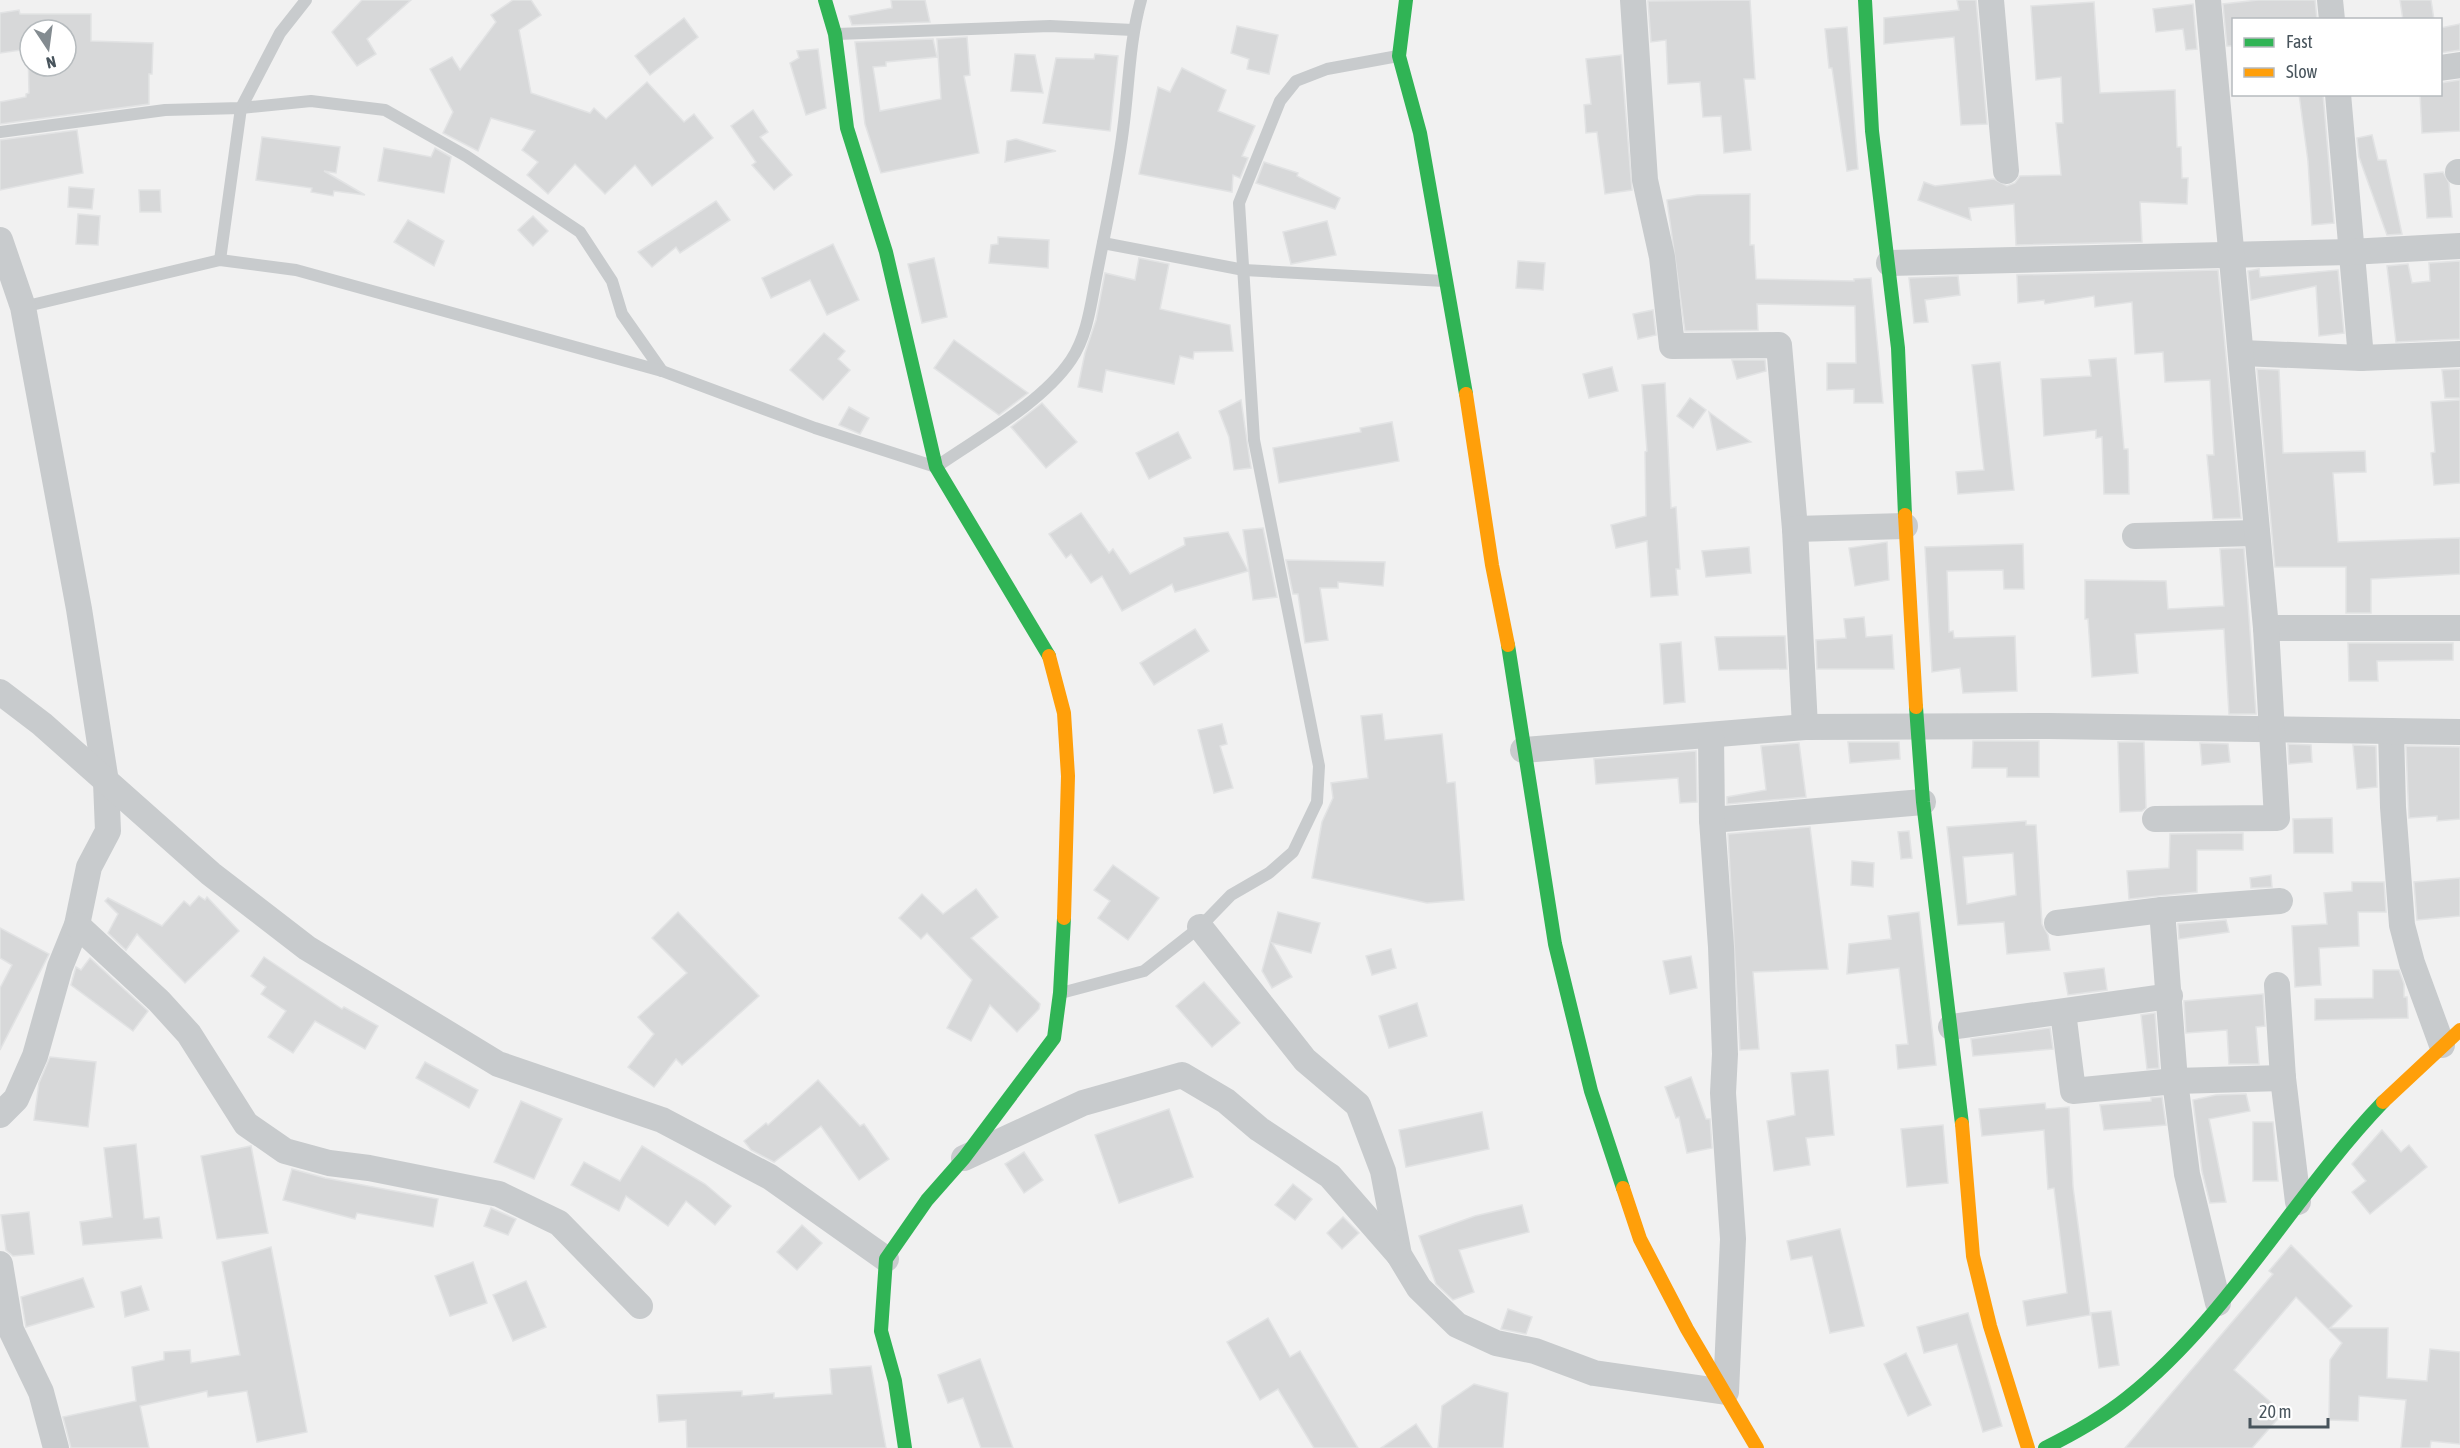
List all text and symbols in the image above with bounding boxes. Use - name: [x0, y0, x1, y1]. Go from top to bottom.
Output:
- north arrow: [18, 18, 78, 78]
- legend: [2232, 18, 2442, 96]
- text: Fast: [2286, 31, 2313, 52]
- text: N: [45, 53, 58, 72]
- text: Slow: [2286, 61, 2317, 82]
- scale bar: [2250, 1391, 2328, 1429]
- text: 20 m: [2259, 1401, 2291, 1422]

